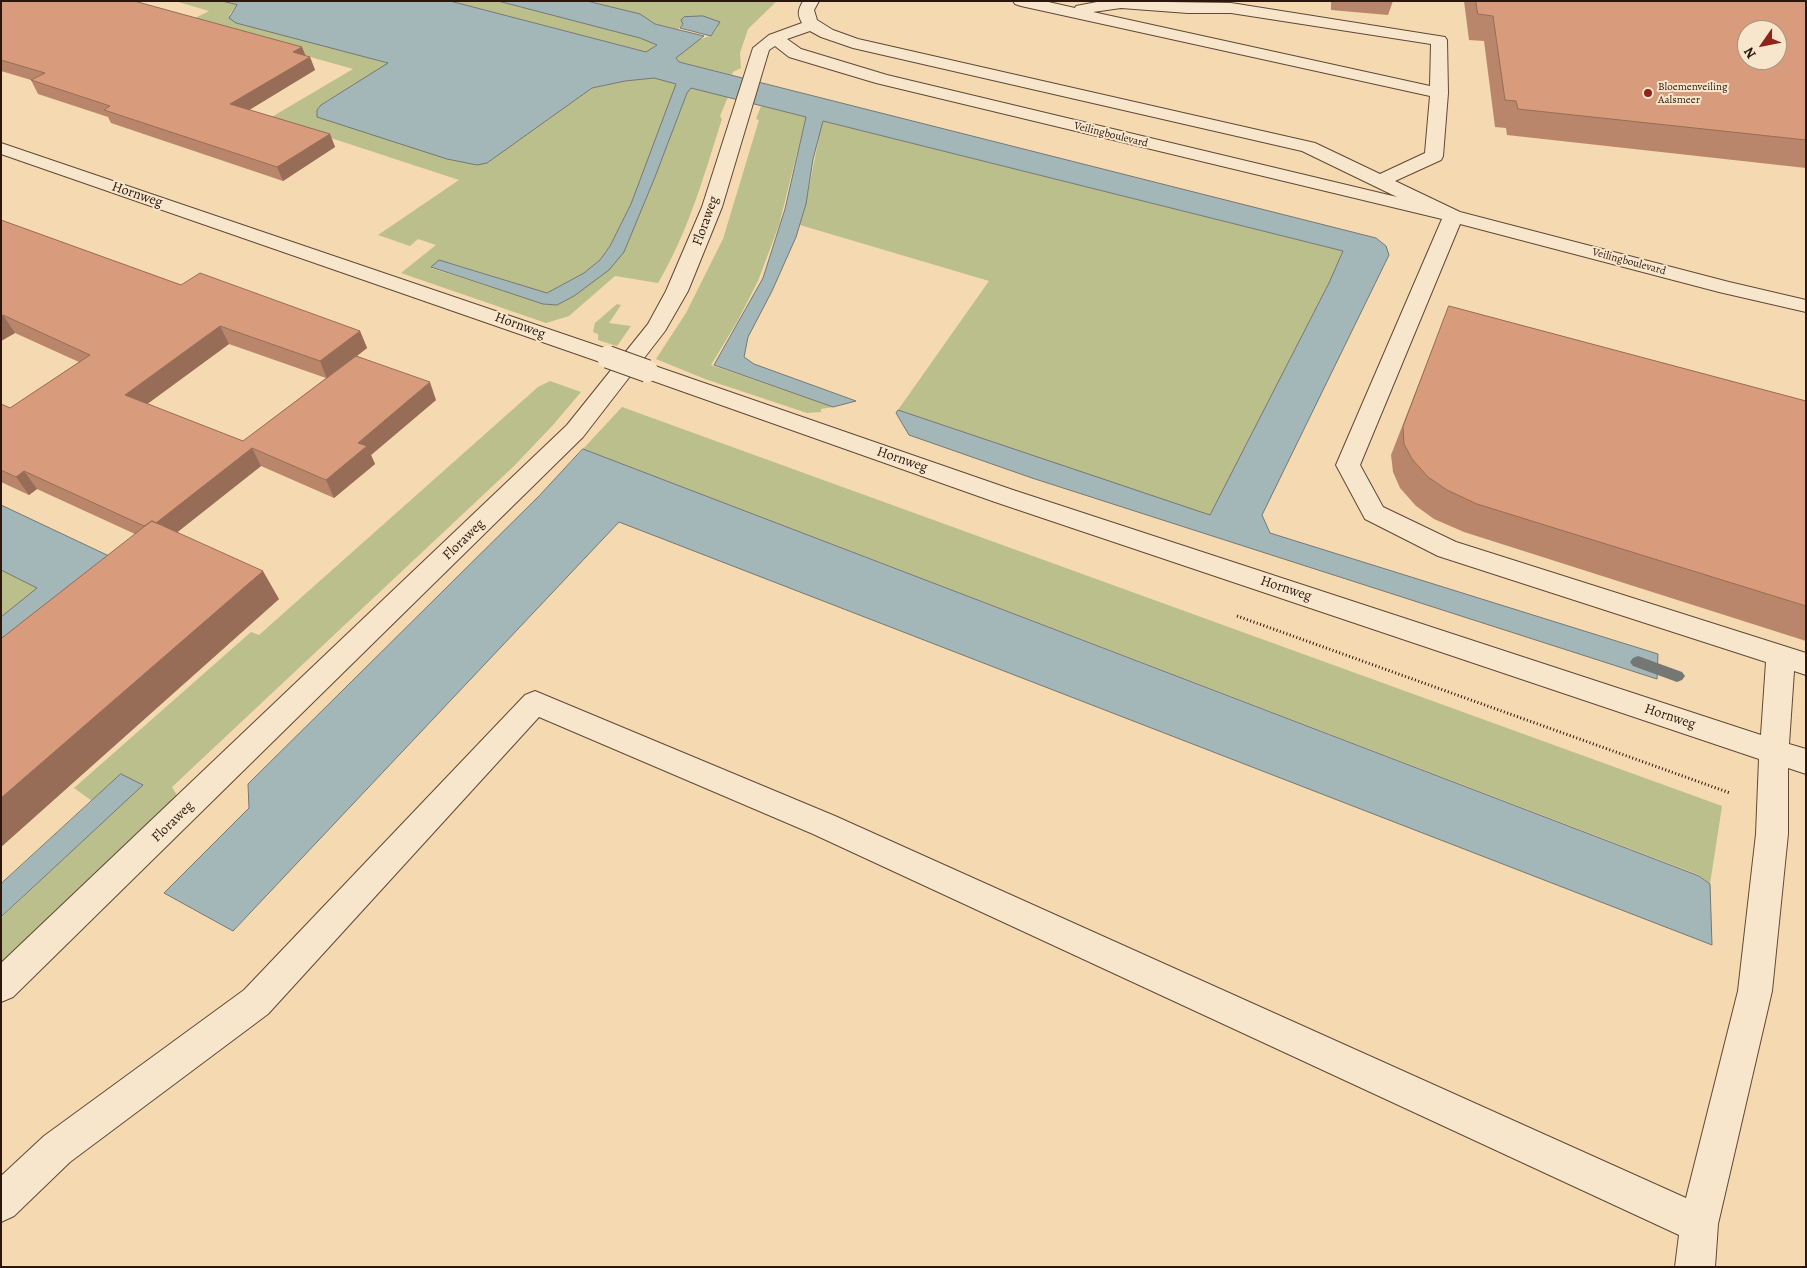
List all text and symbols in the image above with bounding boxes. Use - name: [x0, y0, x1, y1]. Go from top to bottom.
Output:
- north arrow: [1737, 20, 1787, 70]
- text: N: [1739, 43, 1761, 62]
- place label: Bloemenveiling Aalsmeer: [1658, 80, 1728, 106]
- marker: Bloemenveiling Aalsmeer: [1642, 87, 1654, 99]
- street label: Veilingboulevard: [1073, 119, 1149, 151]
- street label: Hornweg: [109, 178, 165, 212]
- street label: Floraweg: [689, 194, 723, 248]
- street label: Veilingboulevard: [1591, 246, 1667, 278]
- street label: Hornweg: [492, 309, 548, 343]
- street label: Hornweg: [874, 443, 930, 477]
- street label: Floraweg: [440, 516, 488, 564]
- street label: Hornweg: [1258, 573, 1314, 605]
- street label: Hornweg: [1642, 701, 1698, 733]
- street label: Floraweg: [149, 798, 197, 846]

